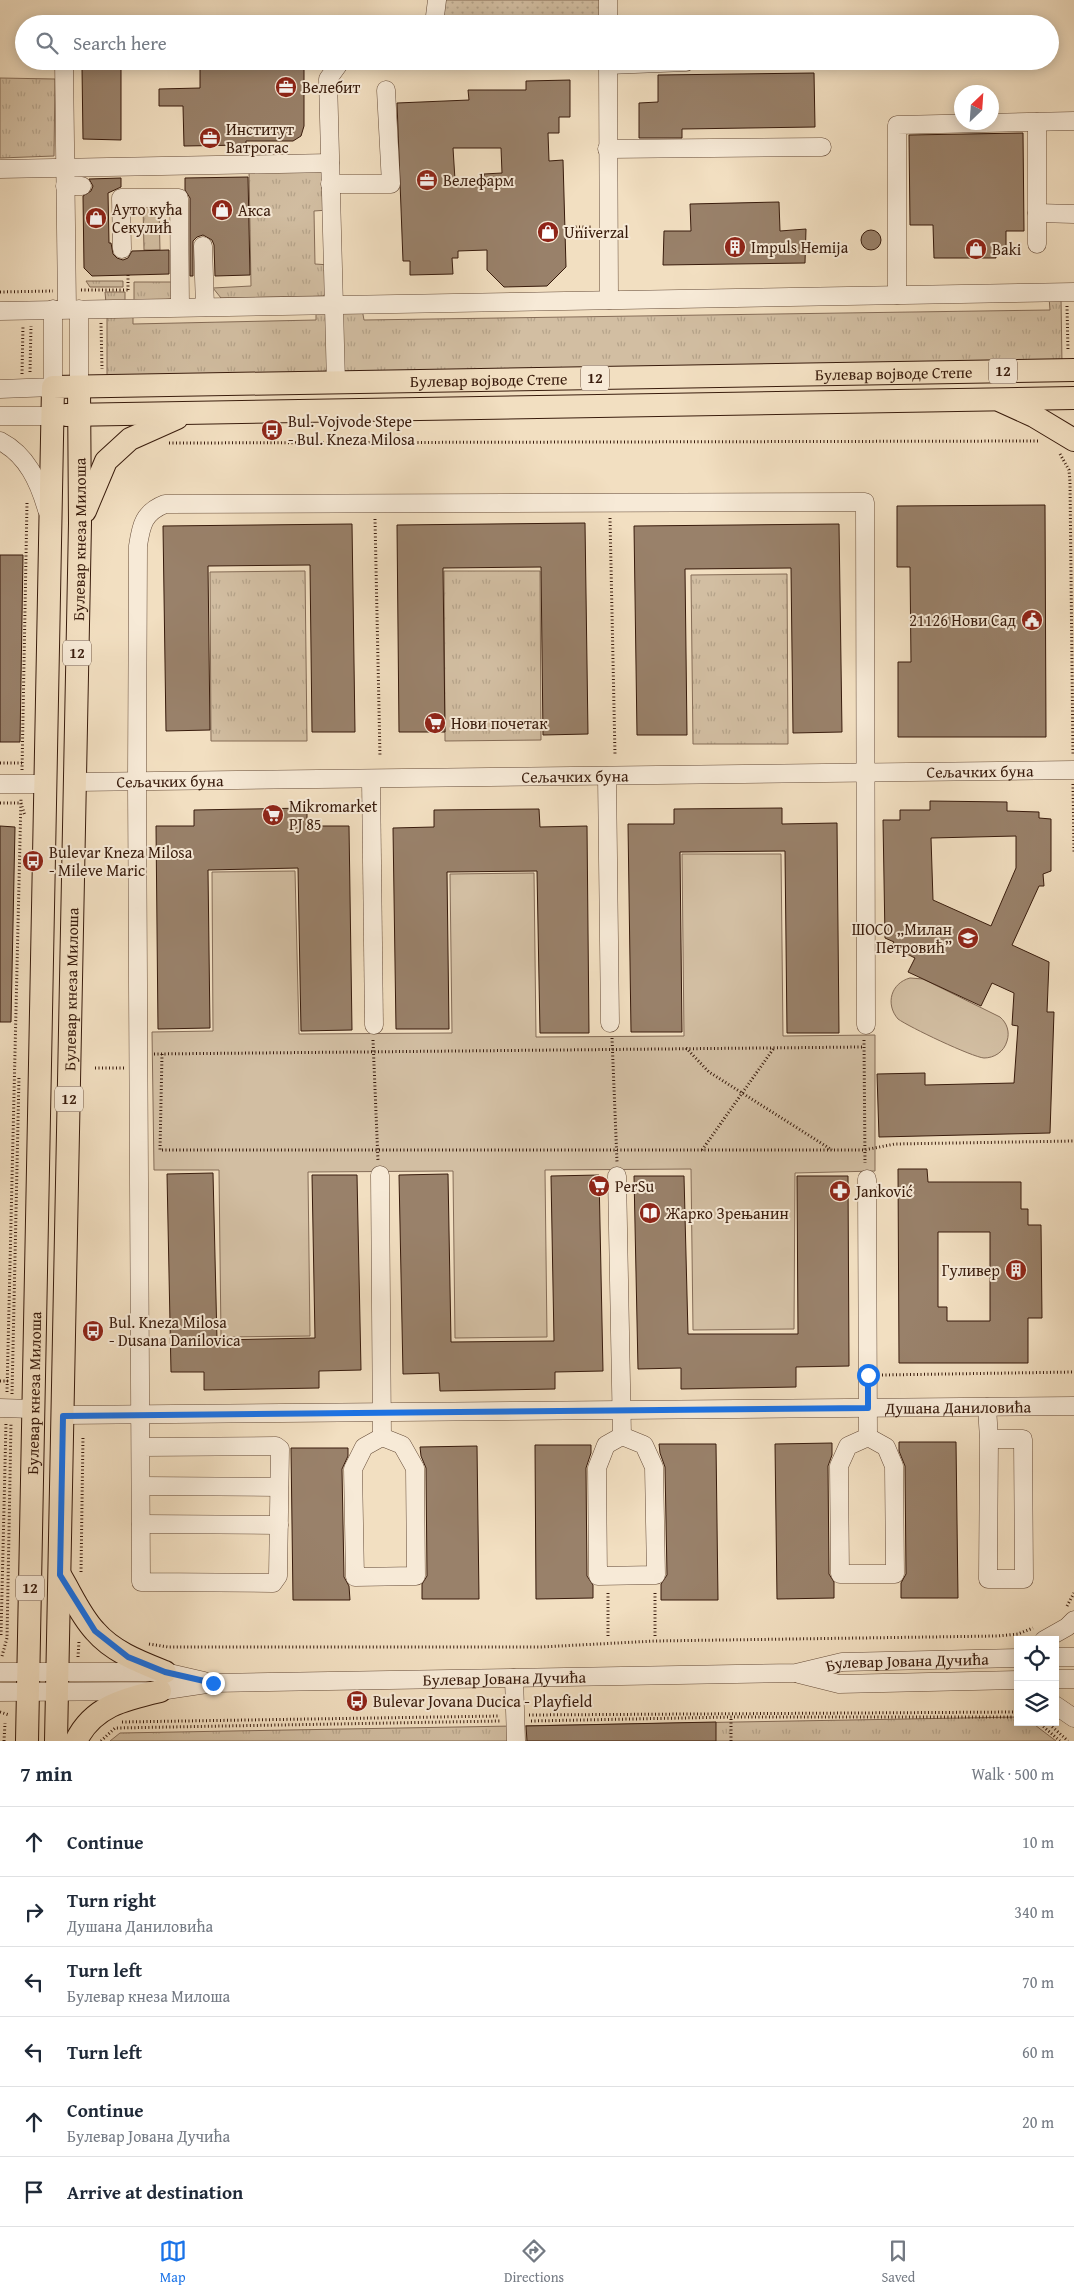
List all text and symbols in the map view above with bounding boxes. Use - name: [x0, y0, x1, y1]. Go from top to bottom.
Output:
- search box: [15, 15, 1059, 70]
- icon: search: [33, 29, 61, 57]
- text: Search here: [73, 29, 167, 57]
- office icon: Велебит: [274, 75, 298, 99]
- place label: Велебит: [302, 75, 361, 99]
- north arrow: [954, 85, 999, 130]
- place label: Институт Ватрогас: [226, 117, 294, 159]
- office icon: Институт Ватрогас: [198, 126, 222, 150]
- office icon: Велефарм: [415, 168, 439, 192]
- place label: Велефарм: [443, 168, 514, 192]
- place label: Ауто кућа Секулић: [112, 197, 183, 239]
- shop icon: Акса: [210, 198, 234, 222]
- place label: Акса: [238, 198, 271, 222]
- shop icon: Ауто кућа Секулић: [84, 206, 108, 230]
- shop icon: Univerzal: [536, 220, 560, 244]
- place label: Univerzal: [564, 220, 629, 244]
- building icon: Impuls Hemija: [723, 235, 747, 259]
- place label: Impuls Hemija: [751, 235, 849, 259]
- shop icon: Baki: [964, 237, 988, 261]
- place label: Baki: [992, 237, 1022, 261]
- road number: 12: [989, 358, 1017, 384]
- street label: Булевар војводе Степе: [815, 360, 973, 386]
- street label: Булевар војводе Степе: [410, 366, 568, 393]
- road number: 12: [581, 366, 609, 390]
- place label: Bul. Vojvode Stepe - Bul. Kneza Milosa: [288, 409, 415, 451]
- bus stop icon: Bul. Vojvode Stepe - Bul. Kneza Milosa: [260, 418, 284, 442]
- street label: Булевар кнеза Милоша: [66, 457, 92, 621]
- place label: 21126 Нови Сад: [909, 608, 1016, 632]
- public building icon: 21126 Нови Сад: [1020, 608, 1044, 632]
- road number: 12: [63, 640, 91, 666]
- supermarket icon: Нови почетак: [423, 711, 447, 735]
- place label: Нови почетак: [451, 711, 548, 735]
- street label: Сељачких буна: [926, 758, 1034, 784]
- street label: Сељачких буна: [521, 763, 629, 789]
- street label: Сељачких буна: [116, 768, 224, 794]
- place label: Mikromarket PJ 85: [289, 794, 378, 836]
- supermarket icon: Mikromarket PJ 85: [261, 803, 285, 827]
- place label: Bulevar Kneza Milosa - Mileve Maric: [49, 840, 193, 882]
- bus stop icon: Bulevar Kneza Milosa - Mileve Maric: [21, 849, 45, 873]
- street label: Булевар кнеза Милоша: [57, 907, 84, 1071]
- place label: ШОСО „Милан Петровић”: [852, 917, 952, 959]
- school or university icon: ШОСО „Милан Петровић”: [956, 926, 980, 950]
- road number: 12: [55, 1086, 83, 1112]
- supermarket icon: PerSu: [587, 1174, 611, 1198]
- place label: PerSu: [615, 1174, 655, 1198]
- pharmacy icon: Janković: [828, 1179, 852, 1203]
- place label: Janković: [854, 1179, 913, 1203]
- library icon: Жарко Зрењанин: [638, 1201, 662, 1225]
- place label: Жарко Зрењанин: [665, 1201, 789, 1225]
- place label: Гуливер: [942, 1258, 1000, 1282]
- building icon: Гуливер: [1004, 1258, 1028, 1282]
- place label: Bul. Kneza Milosa - Dusana Danilovica: [109, 1310, 241, 1352]
- street label: Булевар кнеза Милоша: [20, 1311, 47, 1475]
- bus stop icon: Bul. Kneza Milosa - Dusana Danilovica: [81, 1319, 105, 1343]
- route start: [857, 1364, 880, 1387]
- street label: Душана Даниловића: [884, 1394, 1032, 1420]
- road number: 12: [16, 1576, 44, 1600]
- map controls: [1014, 1636, 1059, 1726]
- button: locate: [1014, 1636, 1059, 1681]
- street label: Булевар Јована Дучића: [823, 1647, 989, 1678]
- street label: Булевар Јована Дучића: [422, 1665, 587, 1691]
- route end: [202, 1672, 225, 1695]
- button: layers: [1014, 1681, 1059, 1726]
- bus stop icon: Bulevar Jovana Ducica - Playfield: [345, 1689, 369, 1713]
- place label: Bulevar Jovana Ducica - Playfield: [373, 1689, 593, 1713]
- text: 7 min: [20, 1758, 72, 1789]
- text: Walk · 500 m: [971, 1762, 1054, 1786]
- icon: ahead: [20, 1828, 48, 1856]
- text: Continue: [67, 1828, 144, 1856]
- text: 10 m: [1022, 1830, 1054, 1854]
- text: Turn right: [67, 1886, 156, 1914]
- icon: right: [20, 1898, 48, 1926]
- text: 340 m: [1014, 1900, 1054, 1924]
- text: Душана Даниловића: [67, 1914, 213, 1938]
- text: Turn left: [67, 1956, 142, 1984]
- icon: left: [20, 1968, 48, 1996]
- text: 70 m: [1022, 1970, 1054, 1994]
- text: Булевар кнеза Милоша: [67, 1984, 230, 2008]
- icon: left: [20, 2038, 48, 2066]
- text: Turn left: [67, 2038, 142, 2066]
- text: 60 m: [1022, 2040, 1054, 2064]
- text: Continue: [67, 2096, 144, 2124]
- icon: ahead: [20, 2108, 48, 2136]
- text: 20 m: [1022, 2110, 1054, 2134]
- text: Булевар Јована Дучића: [67, 2124, 230, 2148]
- icon: arrive: [20, 2178, 48, 2206]
- text: Arrive at destination: [67, 2178, 243, 2206]
- tab: Map: [159, 2237, 187, 2287]
- tab: Directions: [504, 2237, 564, 2287]
- tab: Saved: [881, 2237, 915, 2287]

